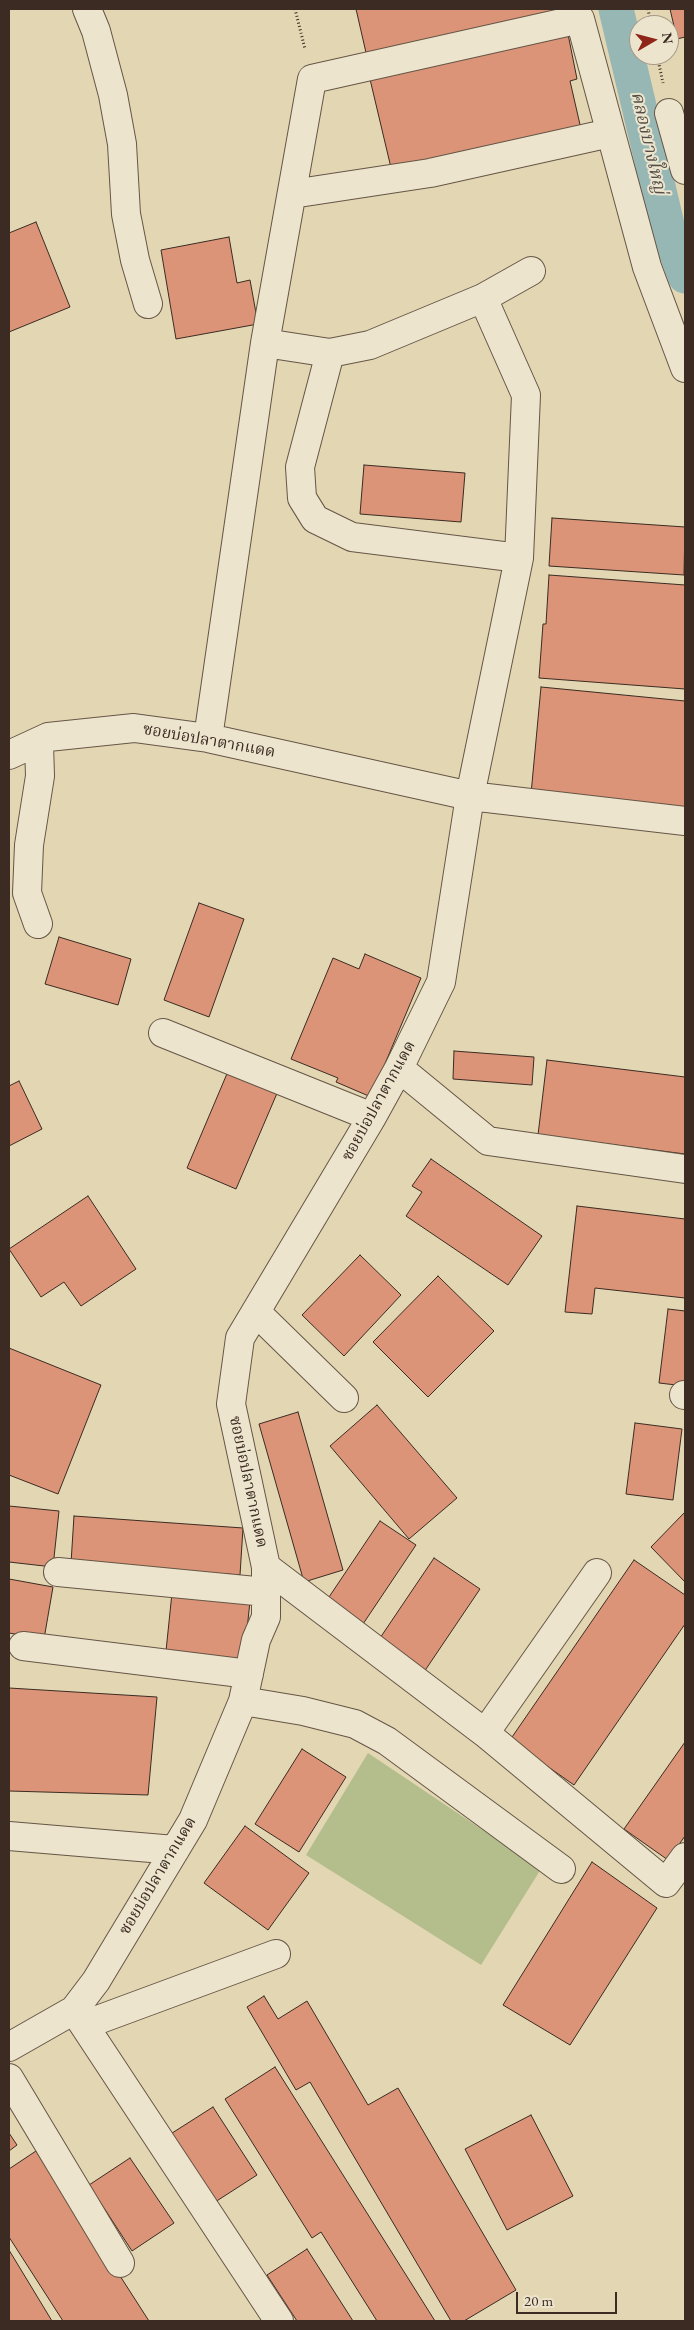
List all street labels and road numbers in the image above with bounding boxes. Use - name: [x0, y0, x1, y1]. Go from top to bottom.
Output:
- street label: ซอยบ่อปลาตากแดด: [141, 720, 277, 762]
- street label: ซอยบ่อปลาตากแดด: [338, 1038, 420, 1164]
- street label: ซอยบ่อปลาตากแดด: [225, 1414, 271, 1550]
- street label: ซอยบ่อปลาตากแดด: [115, 1814, 201, 1938]

